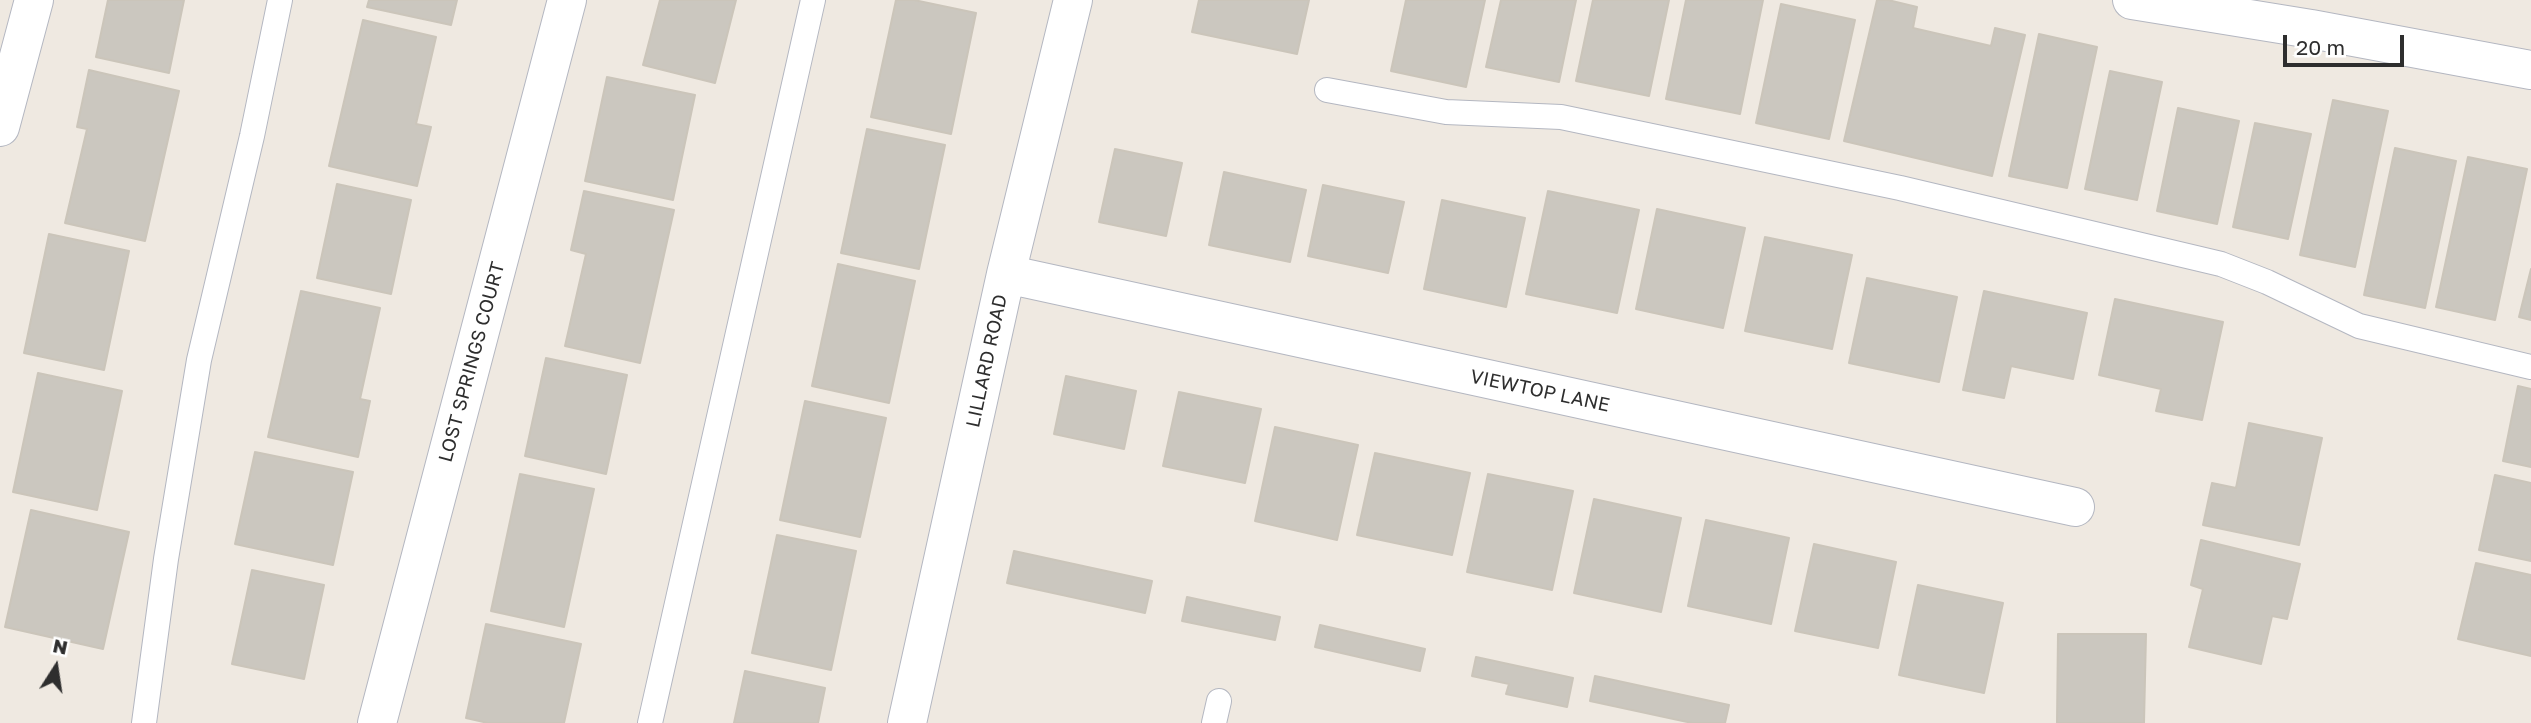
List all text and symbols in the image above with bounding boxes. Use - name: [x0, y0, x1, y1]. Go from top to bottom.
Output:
- scale bar: [2286, 21, 2407, 65]
- text: 20 m: [2296, 34, 2345, 60]
- street label: LOST SPRINGS COURT: [434, 259, 510, 465]
- street label: LILLARD ROAD: [962, 292, 1012, 430]
- street label: VIEWTOP LANE: [1468, 365, 1612, 417]
- north arrow: [21, 632, 91, 702]
- text: N: [51, 633, 70, 659]

